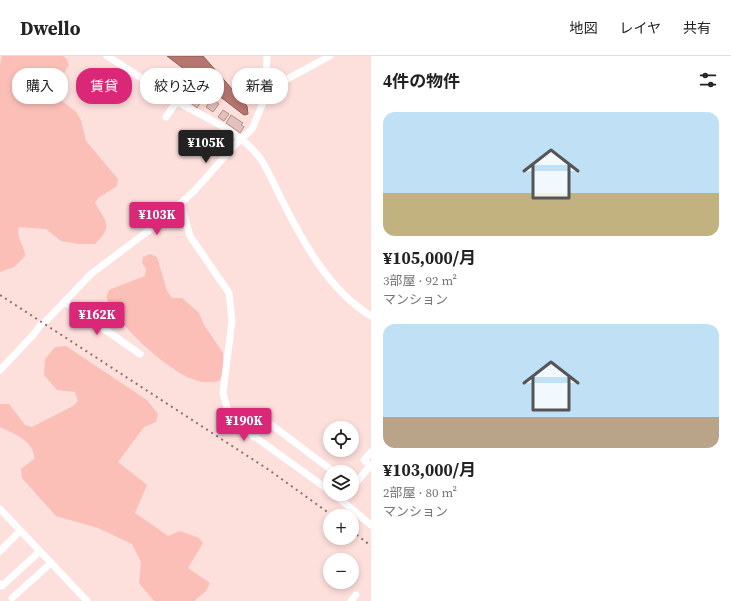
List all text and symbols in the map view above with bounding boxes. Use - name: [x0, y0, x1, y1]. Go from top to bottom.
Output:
- text: Dwello: [20, 15, 80, 41]
- text: 地図: [569, 18, 597, 38]
- text: レイヤ: [619, 18, 661, 38]
- text: 共有: [683, 18, 711, 38]
- chip: 購入: [12, 68, 68, 104]
- chip: 賃貸: [76, 68, 132, 104]
- chip: 絞り込み: [140, 68, 224, 104]
- chip: 新着: [232, 68, 288, 104]
- text: 4件の物件: [383, 69, 460, 93]
- icon: filters: [697, 69, 719, 91]
- pin: ¥105K: [178, 130, 234, 164]
- text: ¥105K: [187, 134, 225, 151]
- icon: home: [515, 138, 587, 210]
- pin: ¥103K: [129, 202, 185, 236]
- text: ¥103K: [138, 206, 176, 223]
- text: ¥105,000/月: [383, 246, 476, 270]
- text: 3部屋 · 92 m²: [383, 272, 457, 289]
- text: マンション: [383, 291, 448, 308]
- pin: ¥162K: [69, 302, 125, 336]
- text: ¥162K: [78, 306, 116, 323]
- icon: home: [515, 350, 587, 422]
- pin: ¥190K: [216, 408, 272, 442]
- text: ¥190K: [225, 412, 263, 429]
- map controls: [323, 421, 359, 589]
- button: locate: [323, 421, 359, 457]
- text: ¥103,000/月: [383, 458, 476, 482]
- button: layers: [323, 465, 359, 501]
- text: 2部屋 · 80 m²: [383, 484, 457, 501]
- text: マンション: [383, 503, 448, 520]
- button: +: [323, 509, 359, 545]
- button: −: [323, 553, 359, 589]

